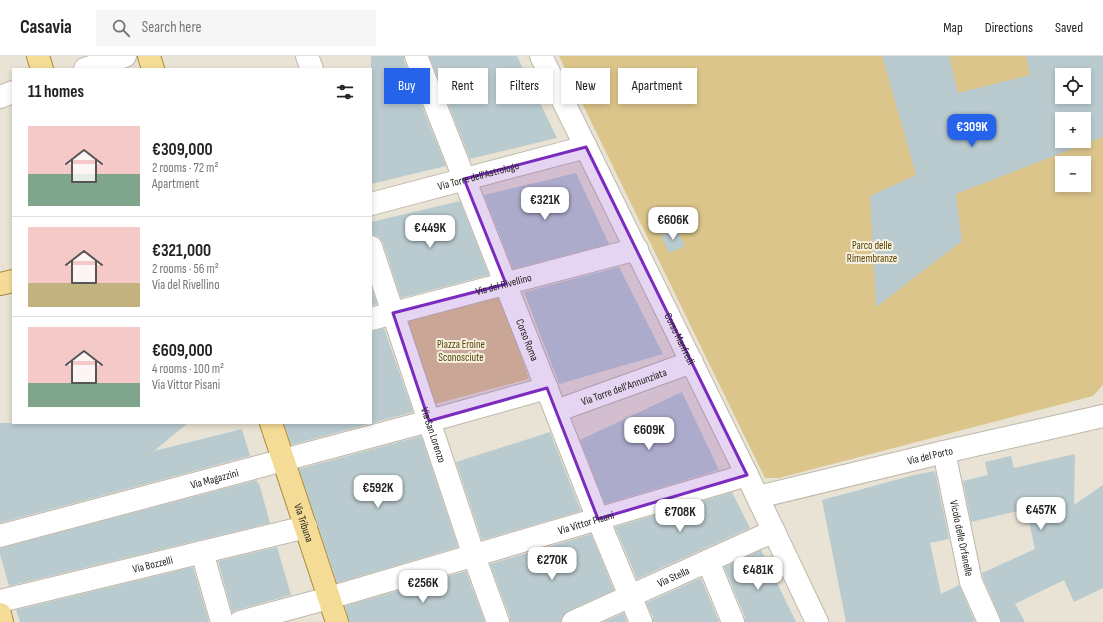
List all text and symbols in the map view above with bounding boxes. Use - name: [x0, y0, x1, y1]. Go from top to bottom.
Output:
- search box: [96, 10, 376, 46]
- text: Casavia: [20, 16, 72, 39]
- icon: search: [110, 17, 132, 39]
- text: Search here: [142, 18, 202, 37]
- text: Map: [943, 19, 963, 36]
- text: Directions: [985, 19, 1033, 36]
- text: Saved: [1055, 19, 1083, 36]
- chip: Buy: [384, 68, 430, 104]
- chip: Rent: [438, 68, 488, 104]
- chip: Filters: [496, 68, 553, 104]
- chip: New: [561, 68, 610, 104]
- chip: Apartment: [618, 68, 697, 104]
- map controls: [1055, 68, 1091, 192]
- button: locate: [1055, 68, 1091, 104]
- icon: filters: [334, 81, 356, 103]
- text: 11 homes: [28, 82, 84, 102]
- button: +: [1055, 112, 1091, 148]
- pin: €309K: [944, 114, 1000, 148]
- text: €309K: [956, 119, 988, 135]
- text: €309,000: [152, 140, 213, 160]
- icon: home: [60, 142, 108, 190]
- button: −: [1055, 156, 1091, 192]
- street label: Via Torre dell'Astrologo: [436, 158, 521, 193]
- text: 2 rooms · 72 m²: [152, 160, 218, 176]
- text: Apartment: [152, 176, 199, 192]
- pin: €321K: [517, 187, 573, 221]
- text: €321K: [530, 192, 560, 208]
- pin: €606K: [645, 207, 701, 241]
- text: €606K: [657, 212, 689, 228]
- pin: €449K: [402, 215, 458, 249]
- text: €449K: [414, 220, 446, 236]
- park label: Parco delle Rimembranze: [847, 239, 897, 265]
- text: €321,000: [152, 241, 211, 261]
- icon: home: [60, 243, 108, 291]
- text: 2 rooms · 56 m²: [152, 261, 219, 277]
- street label: Via del Rivellino: [474, 270, 533, 298]
- text: Via del Rivellino: [152, 277, 220, 293]
- street label: Corso Manfredi: [662, 311, 698, 367]
- street label: Corso Roma: [513, 317, 542, 363]
- park label: Piazza Eroine Sconosciute: [437, 338, 485, 364]
- text: €609,000: [152, 341, 213, 361]
- icon: home: [60, 343, 108, 391]
- text: 4 rooms · 100 m²: [152, 361, 224, 377]
- street label: Via Torre dell'Annunziata: [579, 365, 668, 408]
- text: Via Vittor Pisani: [152, 377, 220, 393]
- street label: Via San Lorenzo: [418, 406, 449, 465]
- pin: €609K: [621, 417, 677, 451]
- text: €609K: [633, 422, 665, 438]
- street label: Via del Porto: [906, 444, 954, 467]
- street label: Via Magazzini: [189, 466, 240, 491]
- pin: €592K: [350, 475, 406, 509]
- text: €592K: [363, 480, 393, 496]
- pin: €457K: [1013, 497, 1069, 531]
- pin: €708K: [652, 499, 708, 533]
- street label: Vicolo delle Orfanelle: [948, 499, 976, 577]
- street label: Via Tribuna: [292, 502, 317, 544]
- text: €457K: [1026, 502, 1056, 518]
- text: €708K: [664, 504, 696, 520]
- street label: Via Vittor Pisani: [556, 508, 615, 537]
- pin: €270K: [524, 547, 580, 581]
- text: €270K: [537, 552, 567, 568]
- street label: Via Bozzelli: [131, 553, 174, 575]
- pin: €481K: [730, 557, 786, 591]
- text: €481K: [743, 562, 773, 578]
- street label: Via Stella: [655, 564, 691, 590]
- pin: €256K: [395, 570, 451, 604]
- text: €256K: [408, 575, 438, 591]

